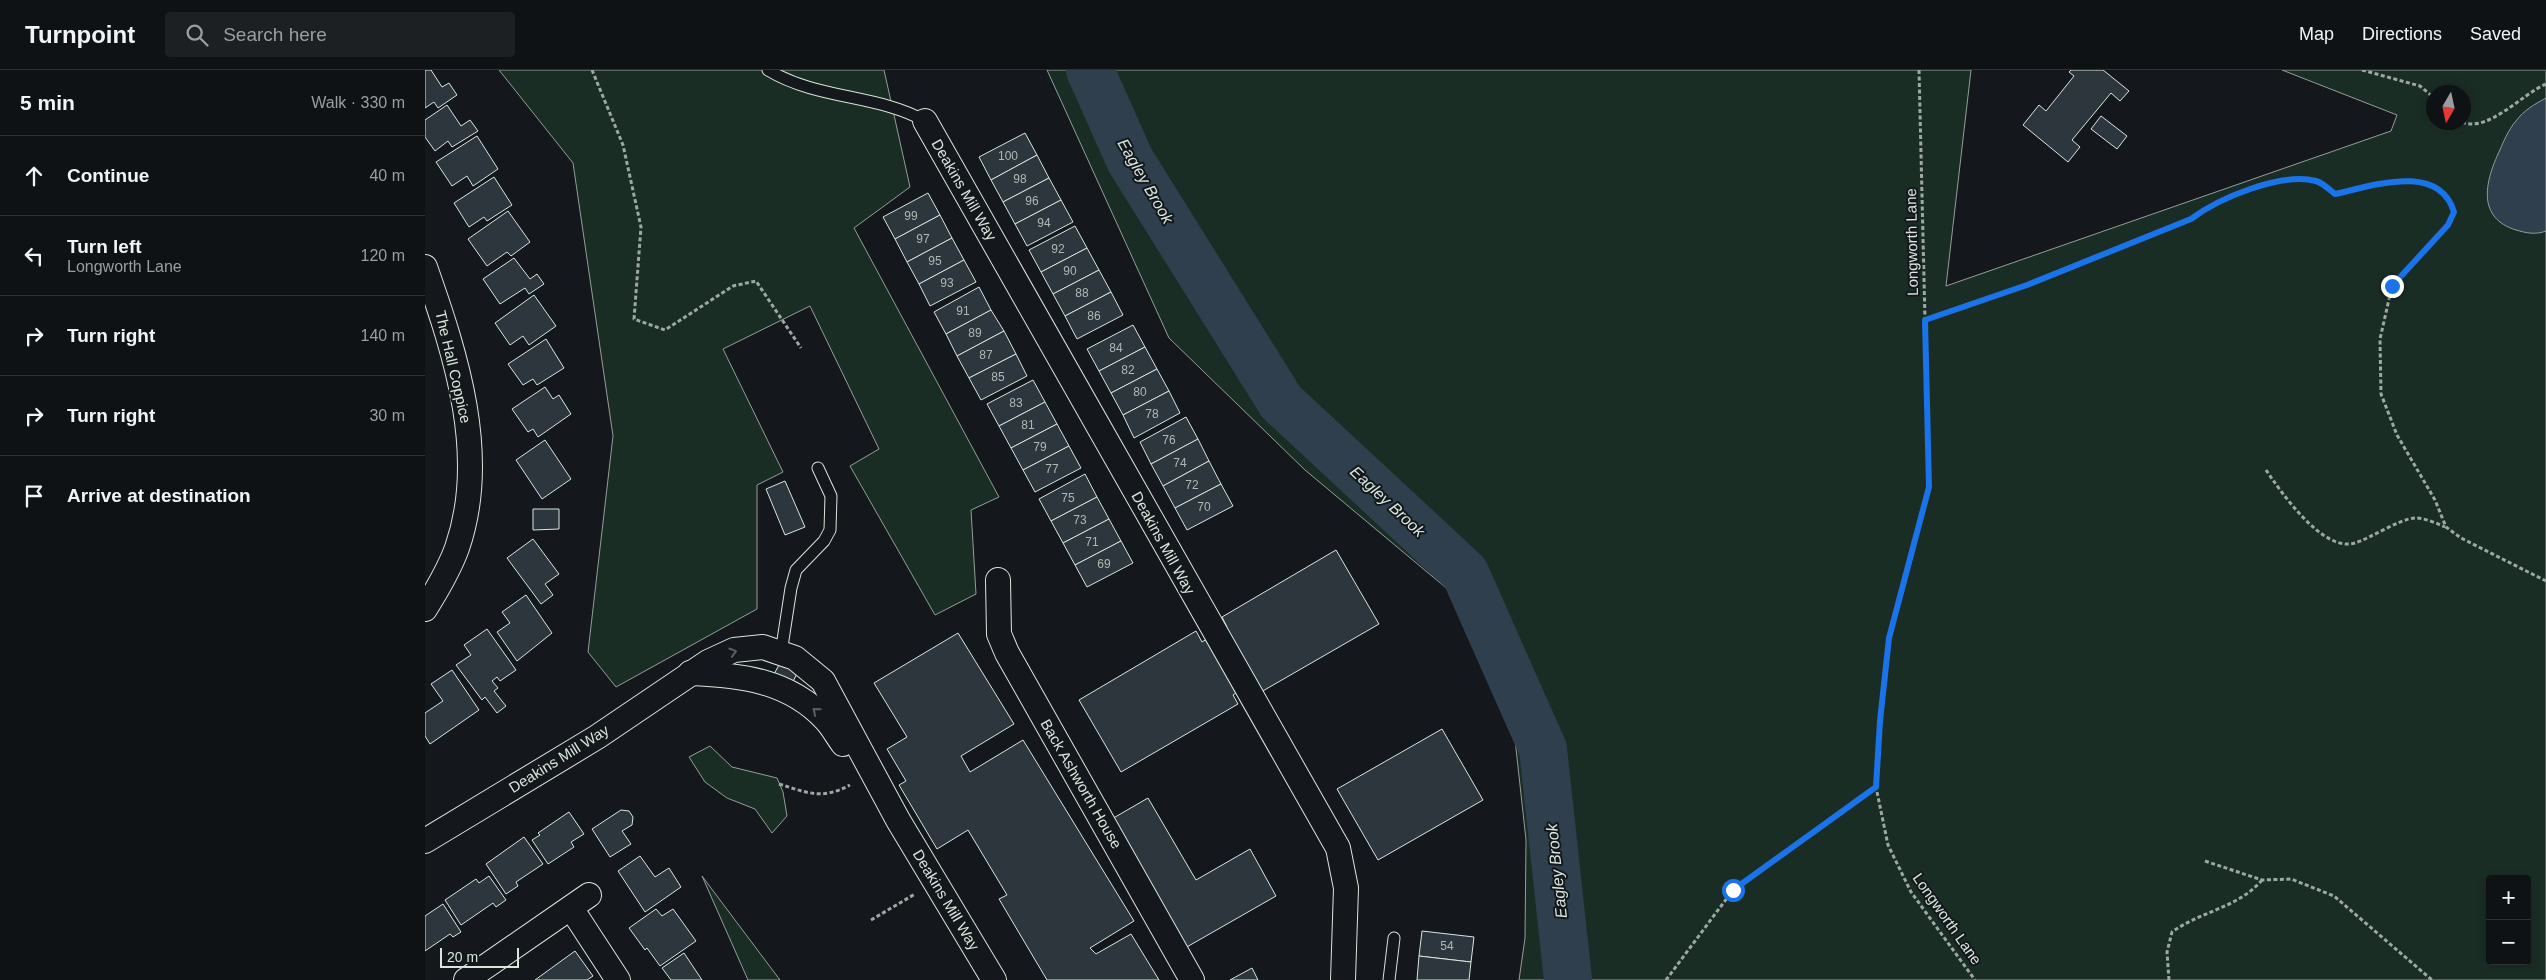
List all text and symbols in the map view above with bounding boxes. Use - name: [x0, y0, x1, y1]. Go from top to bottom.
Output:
- search box: [165, 12, 515, 57]
- text: Turnpoint: [25, 21, 135, 48]
- icon: search: [183, 21, 211, 49]
- text: Search here: [223, 24, 327, 45]
- text: Map: [2299, 24, 2334, 44]
- text: Directions: [2362, 24, 2442, 44]
- text: Saved: [2470, 24, 2521, 44]
- north arrow: [2426, 85, 2471, 130]
- text: 5 min: [20, 91, 75, 114]
- text: Walk · 330 m: [311, 94, 405, 111]
- street label: Deakins Mill Way: [928, 136, 1001, 244]
- water label: Eagley Brook: [1114, 136, 1177, 228]
- house number: 100: [998, 149, 1018, 163]
- icon: ahead: [20, 162, 48, 190]
- text: Continue: [67, 165, 149, 186]
- text: 40 m: [369, 167, 405, 184]
- house number: 98: [1013, 172, 1027, 186]
- street label: Longworth Lane: [1902, 188, 1921, 296]
- house number: 96: [1025, 194, 1039, 208]
- house number: 99: [904, 209, 918, 223]
- house number: 94: [1037, 216, 1051, 230]
- house number: 97: [916, 232, 930, 246]
- text: Turn left: [67, 236, 142, 257]
- icon: left: [20, 242, 48, 270]
- house number: 92: [1051, 242, 1065, 256]
- text: 120 m: [361, 247, 405, 264]
- house number: 95: [928, 254, 942, 268]
- text: Longworth Lane: [67, 258, 182, 275]
- house number: 90: [1063, 264, 1077, 278]
- route end: [2381, 275, 2404, 298]
- house number: 93: [940, 276, 954, 290]
- house number: 88: [1075, 286, 1089, 300]
- house number: 91: [956, 304, 970, 318]
- street label: The Hall Coppice: [432, 309, 475, 425]
- house number: 86: [1087, 309, 1101, 323]
- icon: right: [20, 322, 48, 350]
- text: Turn right: [67, 325, 155, 346]
- house number: 89: [968, 326, 982, 340]
- text: 140 m: [361, 327, 405, 344]
- house number: 84: [1109, 341, 1123, 355]
- house number: 87: [979, 348, 993, 362]
- house number: 82: [1121, 363, 1135, 377]
- house number: 85: [991, 370, 1005, 384]
- house number: 80: [1133, 385, 1147, 399]
- house number: 83: [1009, 396, 1023, 410]
- icon: right: [20, 402, 48, 430]
- text: Turn right: [67, 405, 155, 426]
- text: 30 m: [369, 407, 405, 424]
- house number: 78: [1145, 407, 1159, 421]
- house number: 81: [1021, 418, 1035, 432]
- house number: 76: [1162, 433, 1176, 447]
- house number: 79: [1033, 440, 1047, 454]
- house number: 74: [1173, 456, 1187, 470]
- house number: 77: [1045, 462, 1059, 476]
- water label: Eagley Brook: [1347, 463, 1429, 541]
- house number: 72: [1185, 478, 1199, 492]
- icon: arrive: [20, 482, 48, 510]
- text: Arrive at destination: [67, 485, 251, 506]
- street label: Deakins Mill Way: [1128, 489, 1199, 597]
- house number: 75: [1061, 491, 1075, 505]
- house number: 70: [1197, 500, 1211, 514]
- house number: 73: [1073, 513, 1087, 527]
- house number: 71: [1085, 535, 1099, 549]
- house number: 69: [1097, 557, 1111, 571]
- one-way arrow: [728, 647, 737, 657]
- one-way arrow: [813, 708, 822, 717]
- street label: Back Ashworth House: [1037, 716, 1125, 852]
- street label: Deakins Mill Way: [506, 721, 612, 796]
- water label: Eagley Brook: [1543, 822, 1570, 919]
- street label: Deakins Mill Way: [910, 846, 983, 954]
- street label: Longworth Lane: [1910, 870, 1985, 968]
- map controls: [2486, 875, 2531, 965]
- button: +: [2486, 875, 2531, 920]
- route start: [1722, 879, 1745, 902]
- button: −: [2486, 920, 2531, 965]
- house number: 54: [1440, 939, 1454, 953]
- scale bar: [440, 945, 519, 968]
- text: 20 m: [447, 949, 478, 965]

